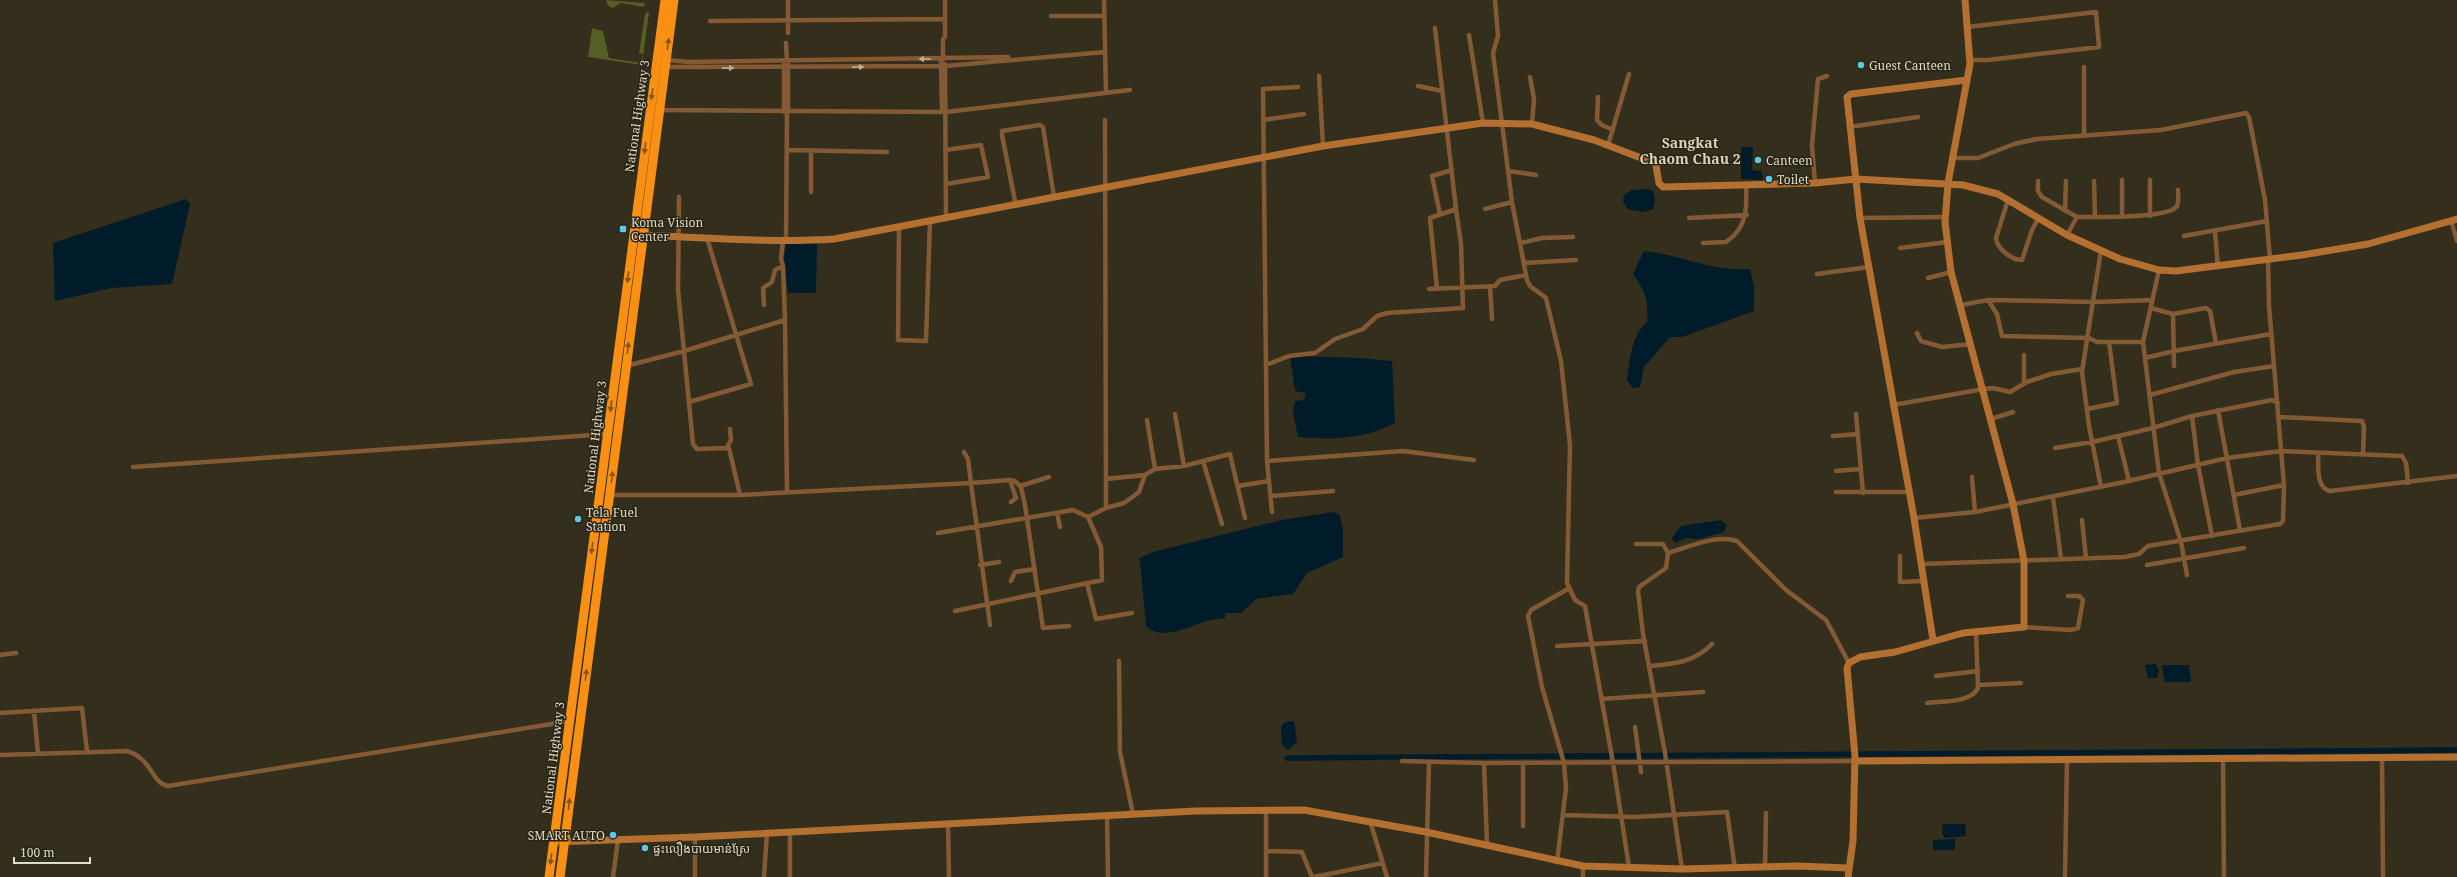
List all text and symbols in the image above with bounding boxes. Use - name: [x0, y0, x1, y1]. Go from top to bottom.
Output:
- one-way arrow: [665, 38, 671, 50]
- one-way arrow: [918, 56, 931, 62]
- place label: Guest Canteen: [1869, 57, 1951, 74]
- street label: National Highway 3: [621, 59, 653, 173]
- marker: Guest Canteen: [1856, 60, 1866, 70]
- one-way arrow: [852, 64, 865, 70]
- one-way arrow: [722, 65, 735, 71]
- one-way arrow: [649, 88, 655, 100]
- district label: Sangkat Chaom Chau 2: [1639, 133, 1741, 168]
- one-way arrow: [642, 142, 648, 154]
- place label: Canteen: [1766, 152, 1813, 169]
- marker: Canteen: [1753, 155, 1763, 165]
- place label: Toilet: [1777, 171, 1809, 188]
- marker: Toilet: [1764, 174, 1774, 184]
- place label: Koma Vision Center: [631, 214, 703, 245]
- marker: Koma Vision Center: [618, 224, 628, 234]
- one-way arrow: [625, 271, 631, 283]
- one-way arrow: [625, 342, 631, 354]
- street label: National Highway 3: [580, 380, 610, 494]
- one-way arrow: [608, 399, 614, 412]
- one-way arrow: [608, 471, 615, 483]
- place label: Tela Fuel Station: [586, 504, 638, 535]
- marker: Tela Fuel Station: [573, 514, 583, 524]
- one-way arrow: [589, 542, 595, 554]
- one-way arrow: [583, 669, 589, 681]
- street label: National Highway 3: [538, 701, 568, 815]
- one-way arrow: [566, 798, 572, 810]
- place label: SMART AUTO: [528, 827, 605, 844]
- marker: SMART AUTO: [608, 830, 618, 840]
- scale bar: [14, 839, 90, 865]
- place label: ផ្ទះលឿងបាយមាន់ស្រែ: [653, 840, 750, 857]
- marker: ផ្ទះលឿងបាយមាន់ស្រែ: [640, 843, 650, 853]
- text: 100 m: [20, 844, 55, 861]
- one-way arrow: [548, 853, 555, 865]

